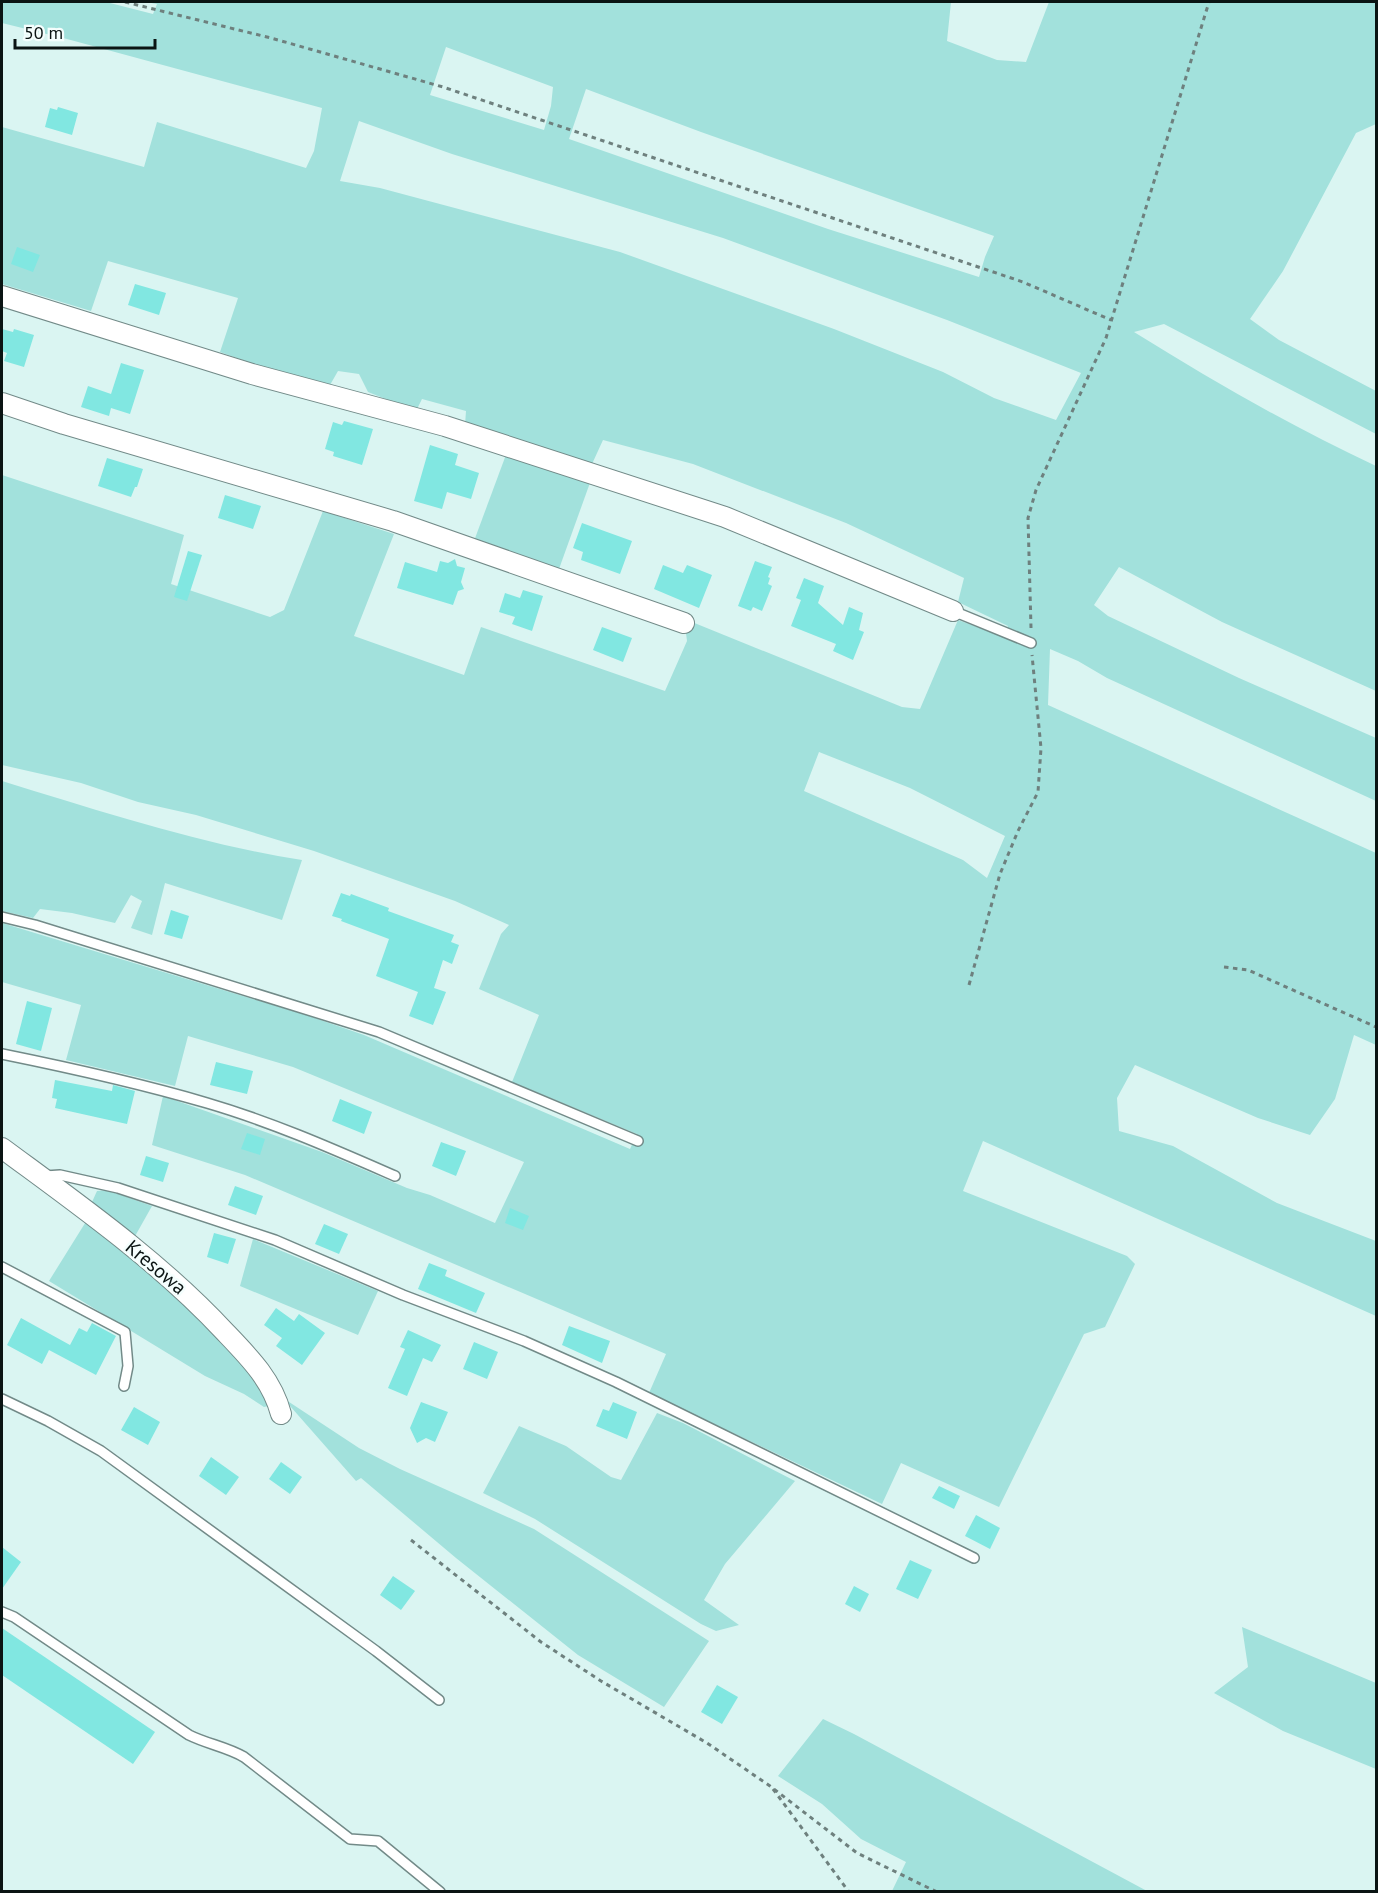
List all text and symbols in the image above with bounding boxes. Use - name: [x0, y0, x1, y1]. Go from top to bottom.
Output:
- scale bar: [15, 12, 154, 50]
- text: 50 m: [24, 21, 63, 44]
- street label: Kresowa: [120, 1234, 192, 1300]

